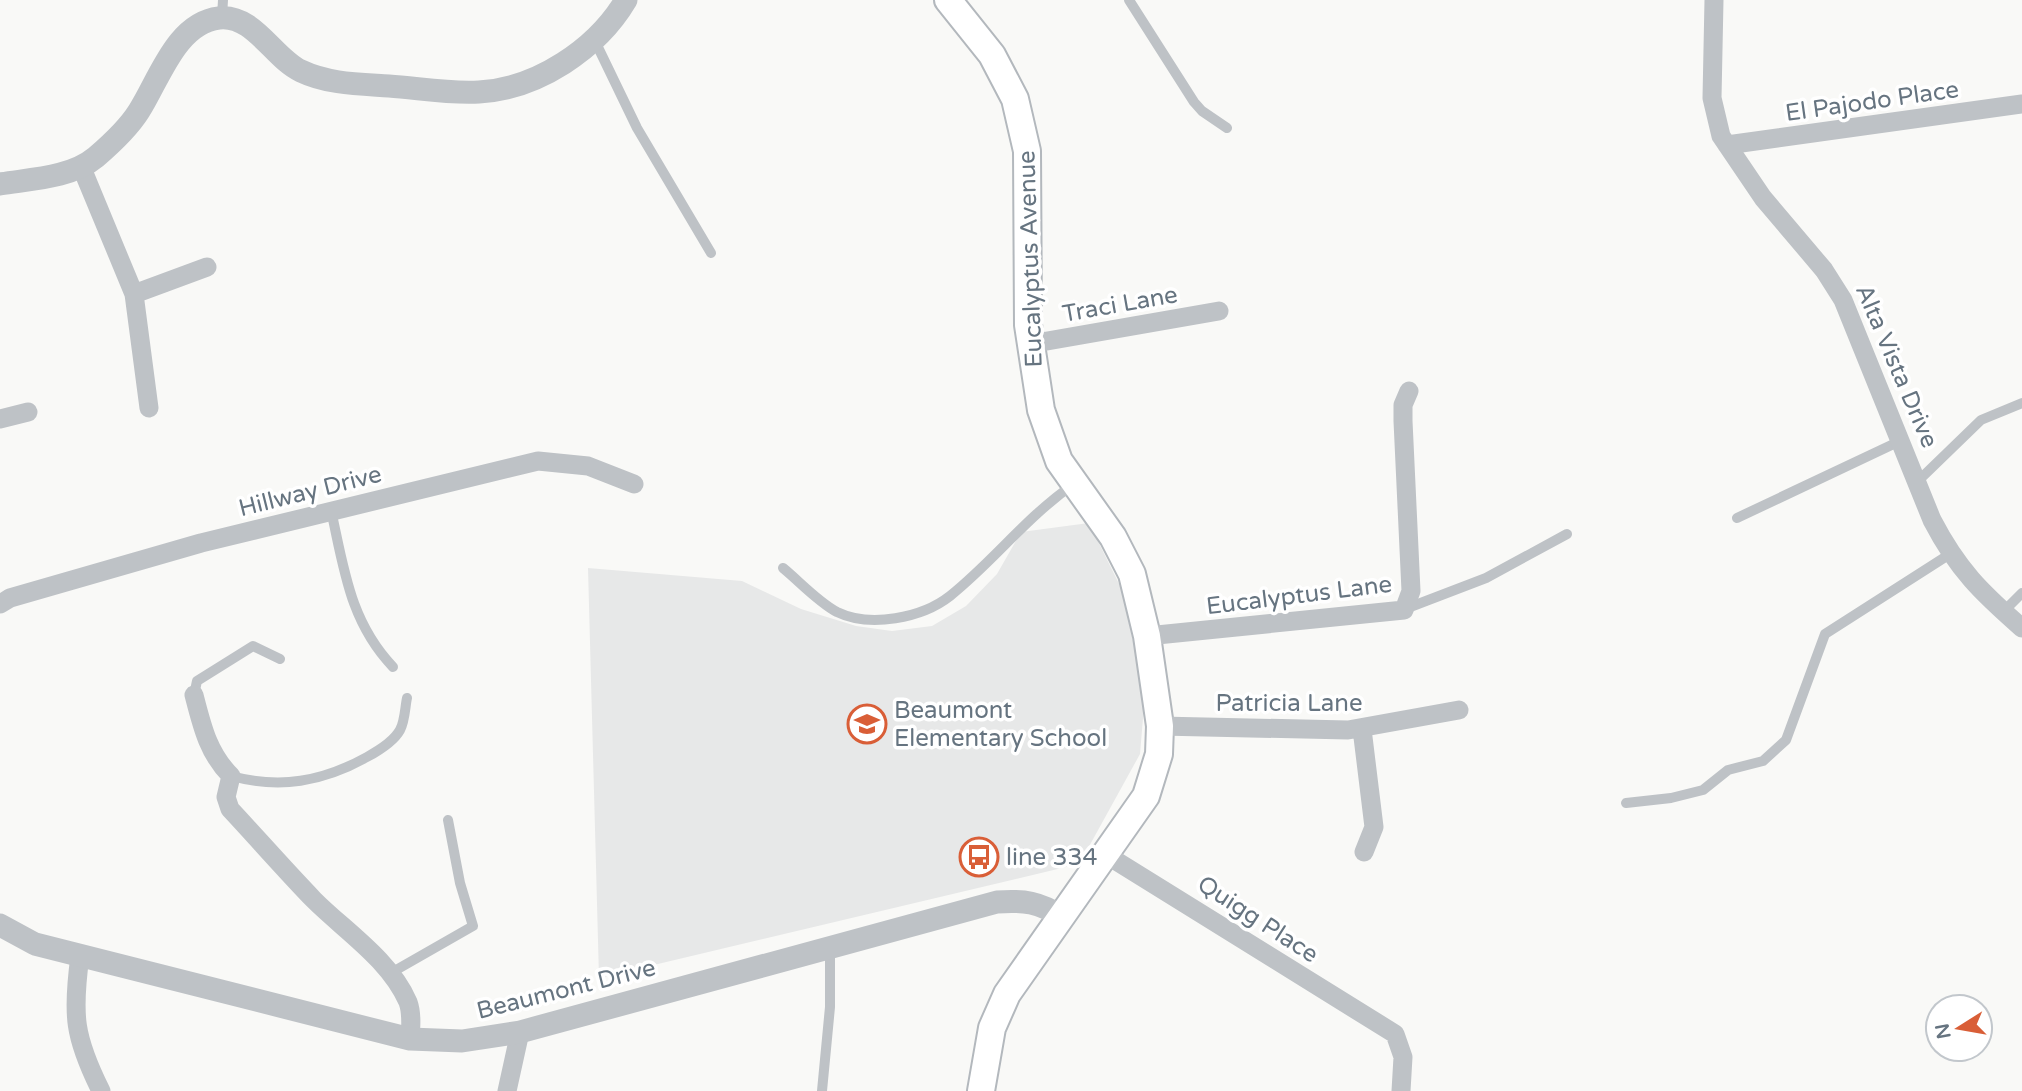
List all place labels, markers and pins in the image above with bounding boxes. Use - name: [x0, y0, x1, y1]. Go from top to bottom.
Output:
- place label: Beaumont Elementary School: [894, 696, 1107, 753]
- school or university icon: Beaumont Elementary School: [846, 703, 888, 745]
- bus stop icon: line 334: [958, 836, 1000, 878]
- place label: line 334: [1006, 843, 1098, 872]

